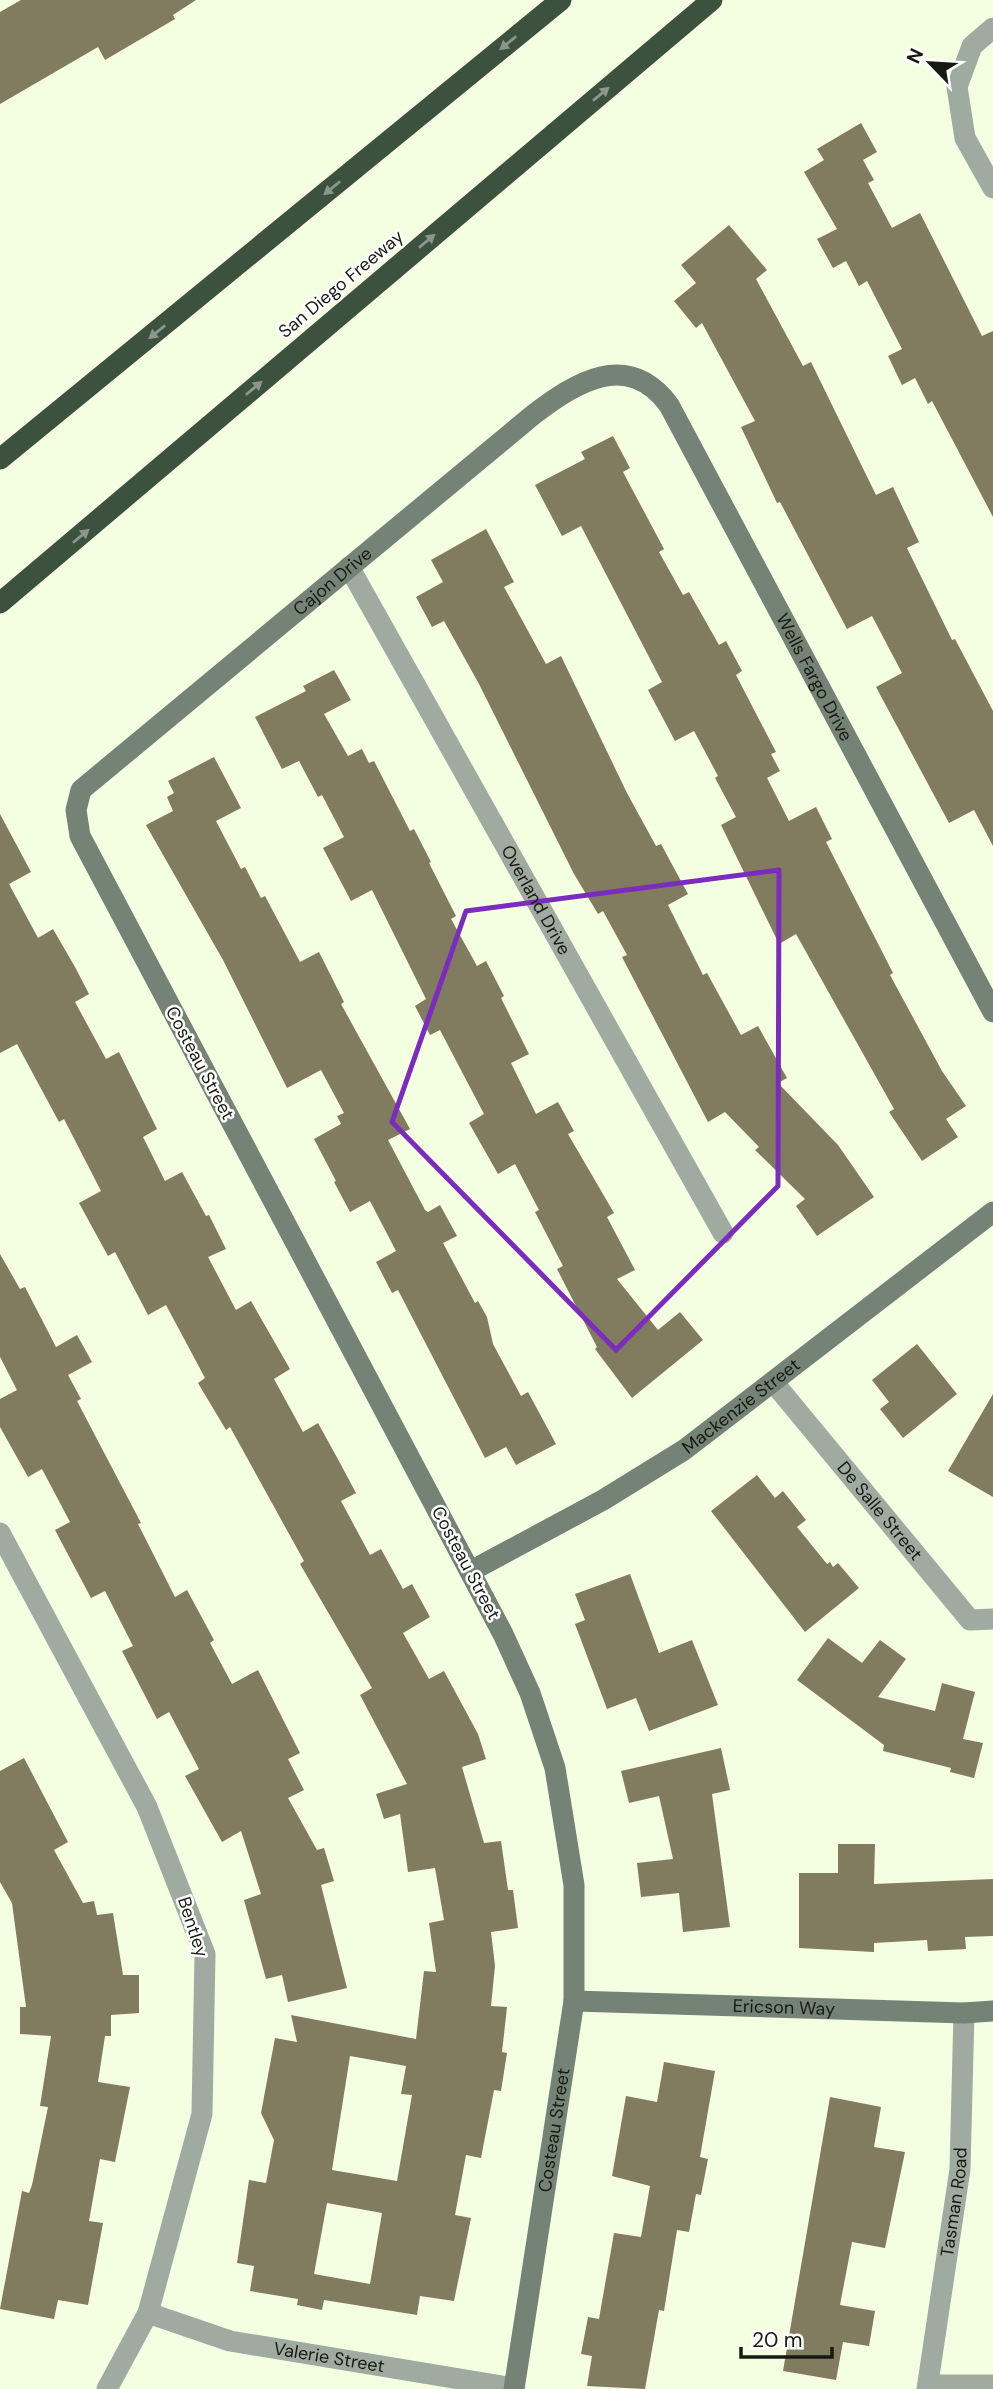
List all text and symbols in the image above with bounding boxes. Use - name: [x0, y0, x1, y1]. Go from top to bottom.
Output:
- north arrow: [895, 28, 965, 98]
- one-way arrow: [499, 36, 517, 51]
- text: N: [901, 44, 929, 68]
- one-way arrow: [592, 86, 610, 102]
- one-way arrow: [324, 180, 341, 195]
- street label: San Diego Freeway: [273, 225, 409, 343]
- one-way arrow: [419, 234, 436, 249]
- one-way arrow: [148, 325, 166, 340]
- one-way arrow: [245, 380, 263, 396]
- one-way arrow: [71, 528, 89, 543]
- street label: Cajon Drive: [288, 542, 377, 621]
- street label: Wells Fargo Drive: [770, 609, 858, 745]
- street label: Overland Drive: [496, 841, 577, 959]
- street label: Costeau Street: [160, 1002, 240, 1124]
- street label: Mackenzie Street: [677, 1353, 805, 1459]
- street label: De Salle Street: [832, 1456, 928, 1565]
- street label: Costeau Street: [426, 1502, 506, 1624]
- street label: Bentley: [172, 1894, 214, 1960]
- street label: Ericson Way: [732, 1994, 835, 2021]
- street label: Costeau Street: [533, 2066, 575, 2194]
- street label: Tasman Road: [935, 2147, 973, 2259]
- scale bar: [741, 2316, 832, 2360]
- text: 20 m: [752, 2326, 803, 2354]
- street label: Valerie Street: [272, 2336, 386, 2378]

